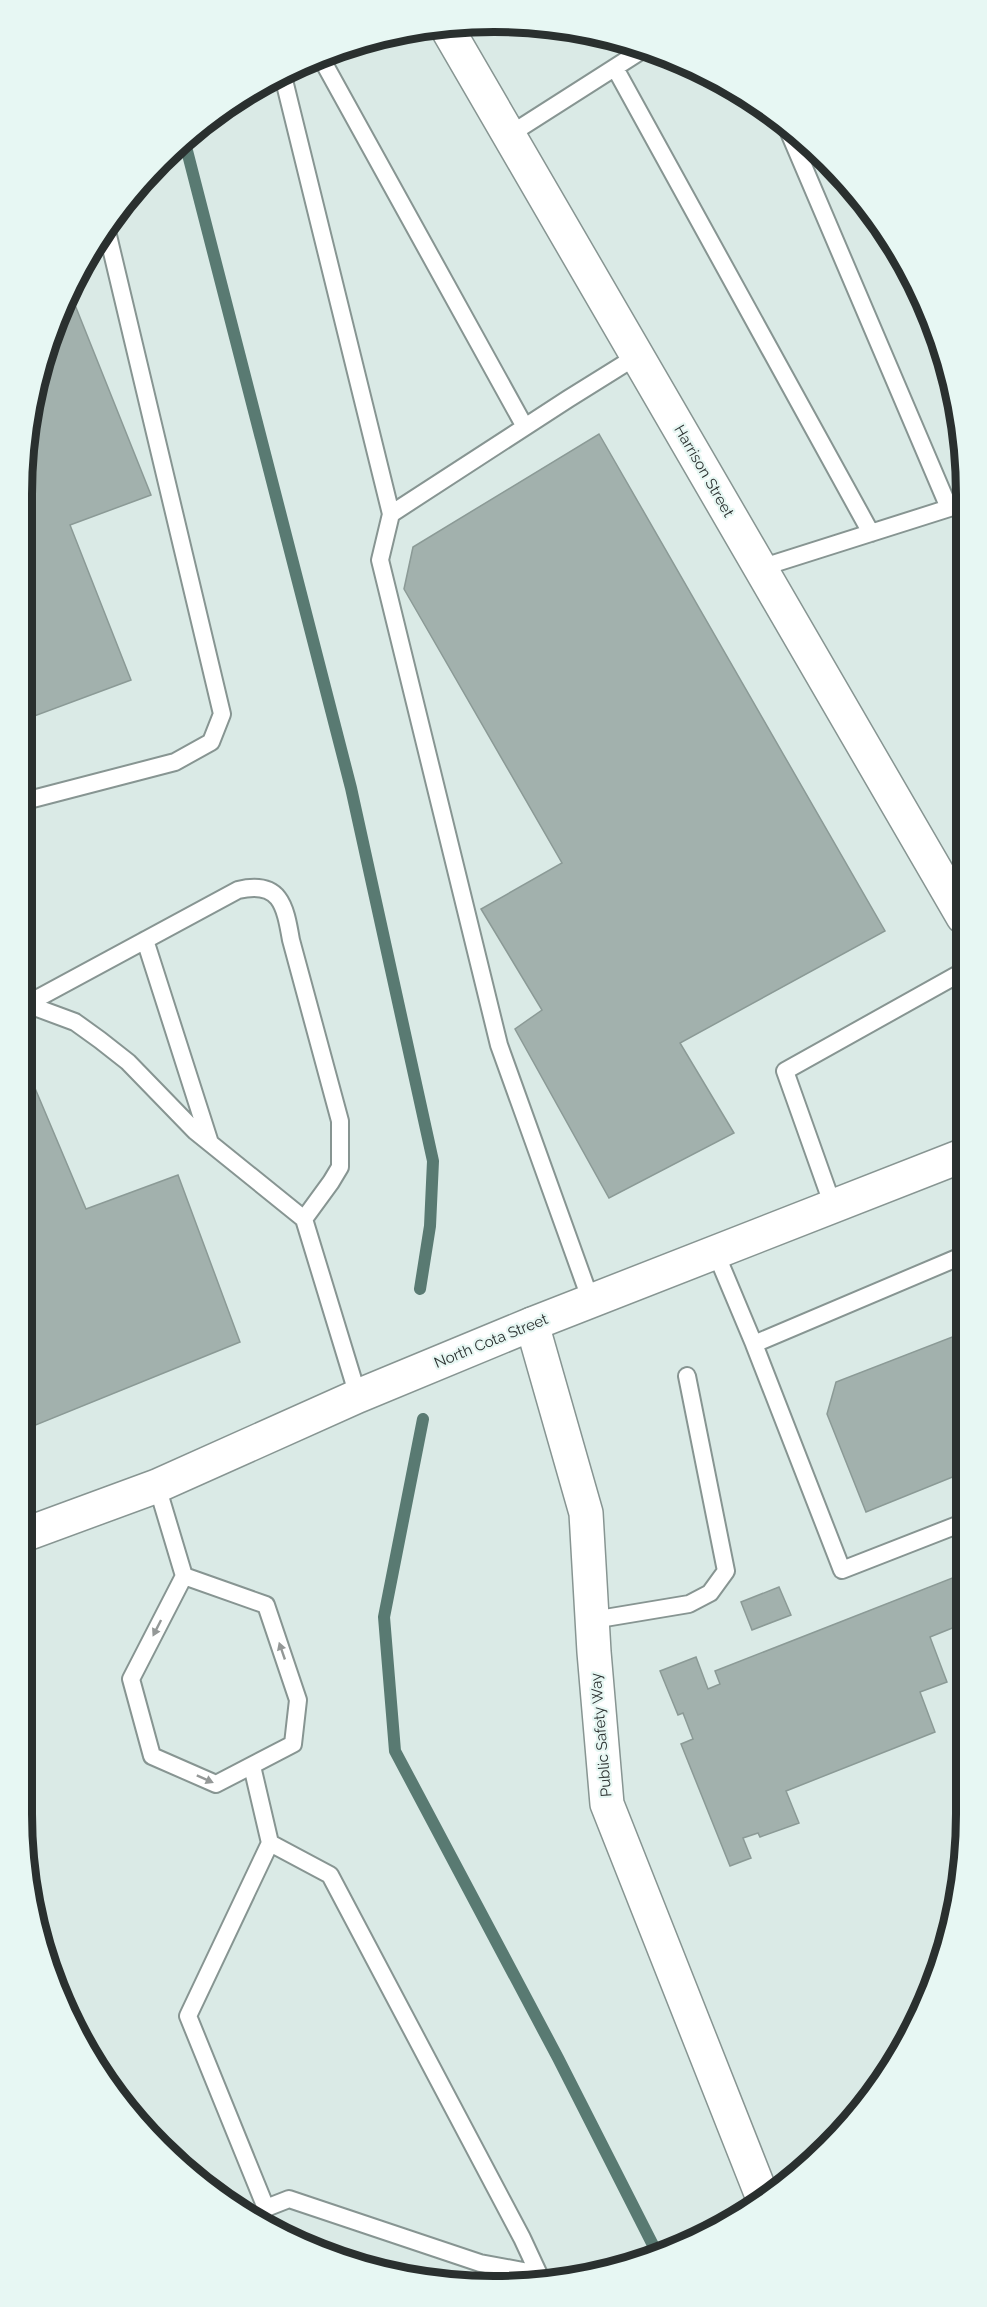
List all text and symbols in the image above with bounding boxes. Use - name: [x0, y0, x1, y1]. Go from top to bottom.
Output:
- street label: Harrison Street: [670, 422, 738, 520]
- street label: North Cota Street: [432, 1310, 550, 1372]
- one-way arrow: [152, 1620, 162, 1637]
- one-way arrow: [276, 1642, 286, 1660]
- street label: Public Safety Way: [587, 1672, 615, 1798]
- one-way arrow: [197, 1775, 214, 1784]

